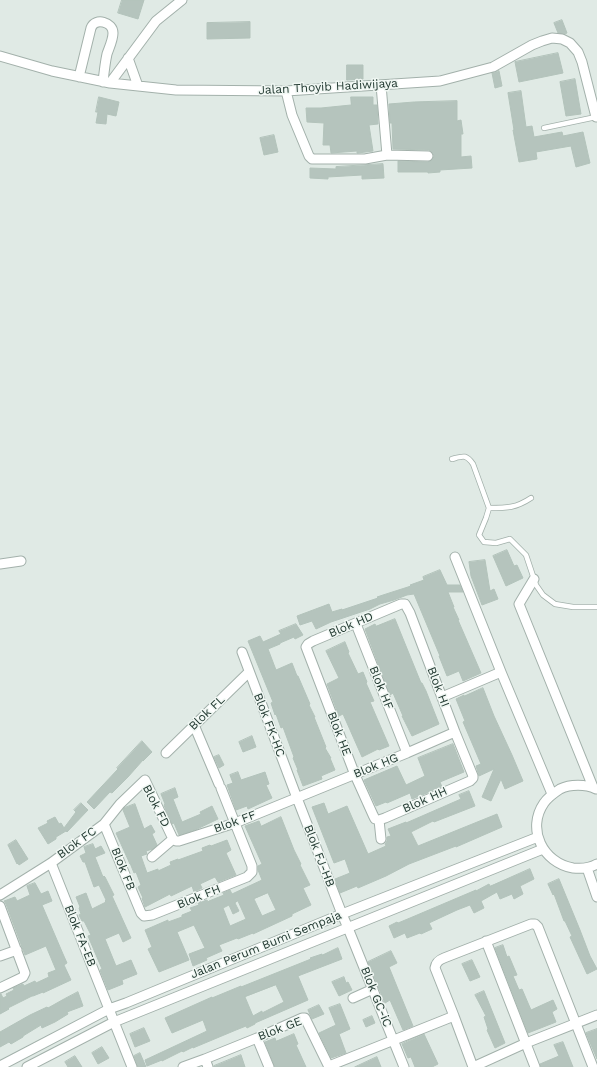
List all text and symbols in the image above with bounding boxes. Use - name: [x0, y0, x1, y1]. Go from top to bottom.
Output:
- street label: Jalan Thoyib Hadiwijaya: [258, 76, 398, 98]
- street label: Blok HD: [327, 609, 375, 641]
- street label: Blok HF: [366, 664, 396, 712]
- street label: Blok HI: [424, 665, 452, 709]
- street label: Blok FK-HC: [250, 691, 288, 759]
- street label: Blok FL: [186, 693, 228, 733]
- street label: Blok HE: [324, 710, 354, 758]
- street label: Blok HG: [351, 751, 401, 781]
- street label: Blok FD: [139, 782, 173, 830]
- street label: Blok HH: [401, 784, 449, 816]
- street label: Blok FF: [212, 808, 258, 836]
- street label: Blok FJ-HB: [301, 823, 337, 889]
- street label: Blok FC: [55, 824, 99, 862]
- street label: Blok FB: [108, 846, 138, 892]
- street label: Blok FH: [175, 882, 223, 912]
- street label: Blok FA-EB: [61, 903, 99, 969]
- street label: Jalan Perum Bumi Sempaja: [188, 908, 344, 982]
- street label: Blok GC-iC: [357, 965, 395, 1029]
- street label: Blok GE: [256, 1014, 304, 1044]

